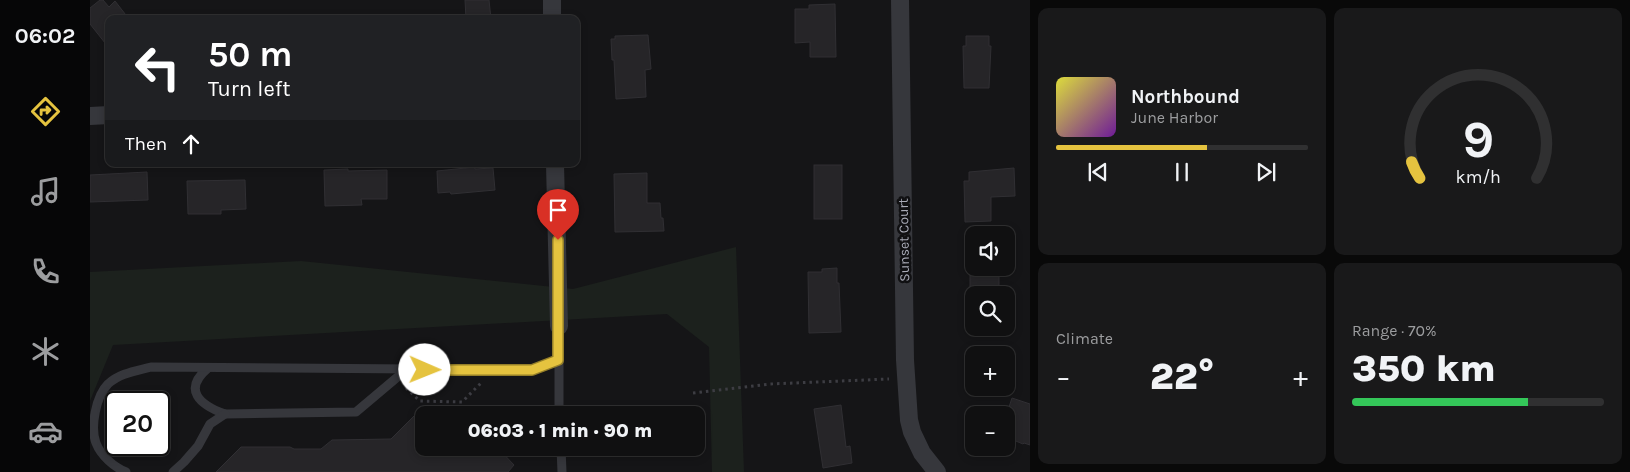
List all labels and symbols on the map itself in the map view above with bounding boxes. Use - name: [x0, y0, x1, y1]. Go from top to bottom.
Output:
- pin: [537, 189, 579, 240]
- street label: Sunset Court: [895, 198, 913, 282]
- position arrow: [398, 343, 450, 395]
- speed limit sign: 20: [105, 391, 170, 456]

